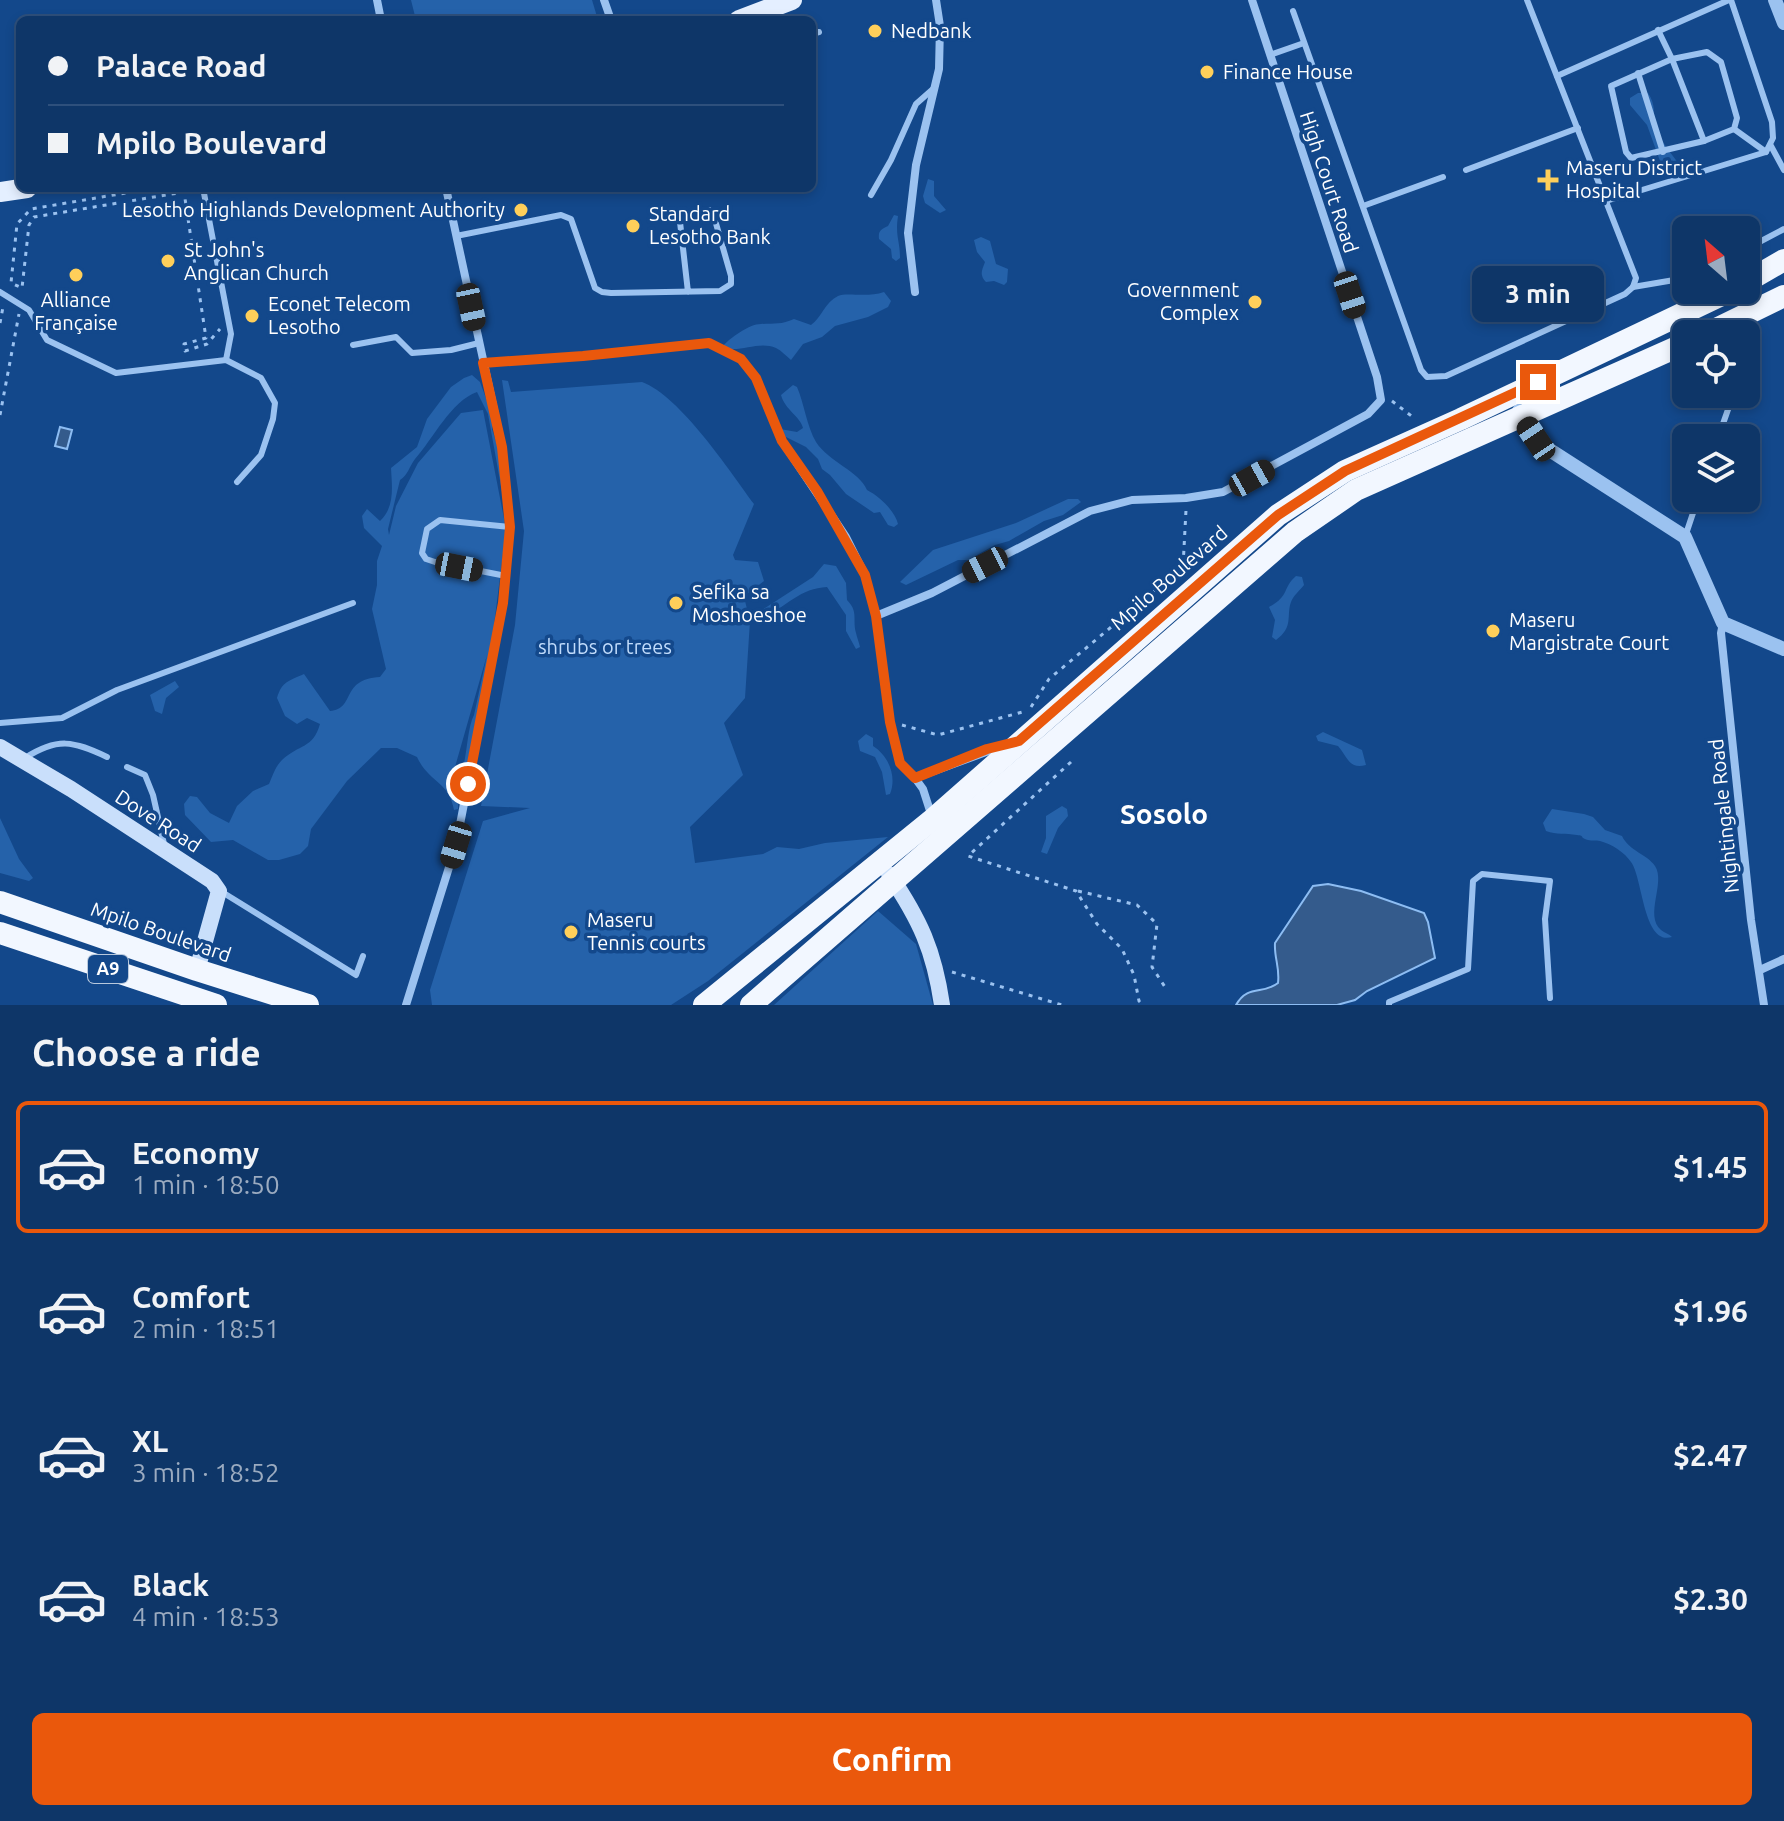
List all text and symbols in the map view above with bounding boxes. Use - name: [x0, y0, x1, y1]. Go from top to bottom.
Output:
- place label: Nedbank: [891, 19, 972, 42]
- marker: Nedbank: [866, 22, 884, 40]
- text: Palace Road: [96, 49, 266, 83]
- place label: Finance House: [1223, 60, 1353, 83]
- marker: Finance House: [1198, 63, 1216, 81]
- street label: High Court Road: [1296, 108, 1363, 256]
- text: Mpilo Boulevard: [96, 126, 327, 160]
- place label: Maseru District Hospital: [1566, 156, 1702, 202]
- marker: Maseru District Hospital: [1537, 169, 1559, 191]
- place label: Lesotho Highlands Development Authority: [122, 198, 505, 221]
- marker: Lesotho Highlands Development Authority: [512, 201, 530, 219]
- place label: Standard Lesotho Bank: [649, 202, 771, 248]
- north arrow: [1672, 216, 1760, 304]
- map controls: [1672, 216, 1760, 512]
- marker: Standard Lesotho Bank: [624, 217, 642, 235]
- place label: St John's Anglican Church: [184, 238, 329, 284]
- marker: St John's Anglican Church: [159, 252, 177, 270]
- marker: Alliance Française: [67, 266, 85, 284]
- callout: 3 min: [1472, 266, 1604, 322]
- car: [1331, 268, 1369, 322]
- place label: Government Complex: [1127, 278, 1239, 324]
- text: 3 min: [1505, 279, 1571, 308]
- car: [454, 281, 488, 333]
- place label: Alliance Française: [34, 288, 118, 334]
- place label: Econet Telecom Lesotho: [268, 292, 411, 338]
- marker: Government Complex: [1246, 293, 1264, 311]
- marker: Econet Telecom Lesotho: [243, 307, 261, 325]
- button: locate: [1672, 320, 1760, 408]
- route end: [1520, 364, 1556, 400]
- car: [1513, 412, 1559, 466]
- button: layers: [1672, 424, 1760, 512]
- car: [1225, 456, 1279, 500]
- street label: Mpilo Boulevard: [1106, 521, 1232, 634]
- car: [958, 543, 1012, 587]
- car: [433, 551, 485, 583]
- place label: Sefika sa Moshoeshoe: [692, 580, 807, 626]
- marker: Sefika sa Moshoeshoe: [667, 594, 685, 612]
- place label: Maseru Margistrate Court: [1509, 608, 1669, 654]
- marker: Maseru Margistrate Court: [1484, 622, 1502, 640]
- park label: shrubs or trees: [538, 635, 672, 658]
- street label: Nightingale Road: [1704, 738, 1743, 894]
- route start: [450, 766, 486, 802]
- street label: Dove Road: [111, 784, 205, 857]
- district label: Sosolo: [1120, 798, 1208, 829]
- car: [438, 819, 474, 871]
- street label: Mpilo Boulevard: [88, 897, 234, 966]
- place label: Maseru Tennis courts: [587, 908, 706, 954]
- marker: Maseru Tennis courts: [562, 923, 580, 941]
- road number: A9: [88, 955, 128, 983]
- text: Choose a ride: [32, 1032, 261, 1073]
- icon: car: [36, 1131, 108, 1203]
- text: Economy: [132, 1136, 259, 1170]
- text: $1.45: [1673, 1150, 1748, 1184]
- text: 1 min · 18:50: [132, 1170, 280, 1199]
- icon: car: [36, 1275, 108, 1347]
- text: Comfort: [132, 1280, 250, 1314]
- text: $1.96: [1673, 1294, 1748, 1328]
- text: 2 min · 18:51: [132, 1314, 280, 1343]
- icon: car: [36, 1419, 108, 1491]
- text: XL: [132, 1424, 168, 1458]
- text: $2.47: [1673, 1438, 1748, 1472]
- text: 3 min · 18:52: [132, 1458, 280, 1487]
- icon: car: [36, 1563, 108, 1635]
- text: Black: [132, 1568, 209, 1602]
- text: $2.30: [1673, 1582, 1748, 1616]
- text: 4 min · 18:53: [132, 1602, 280, 1631]
- button: Confirm: [32, 1713, 1752, 1805]

